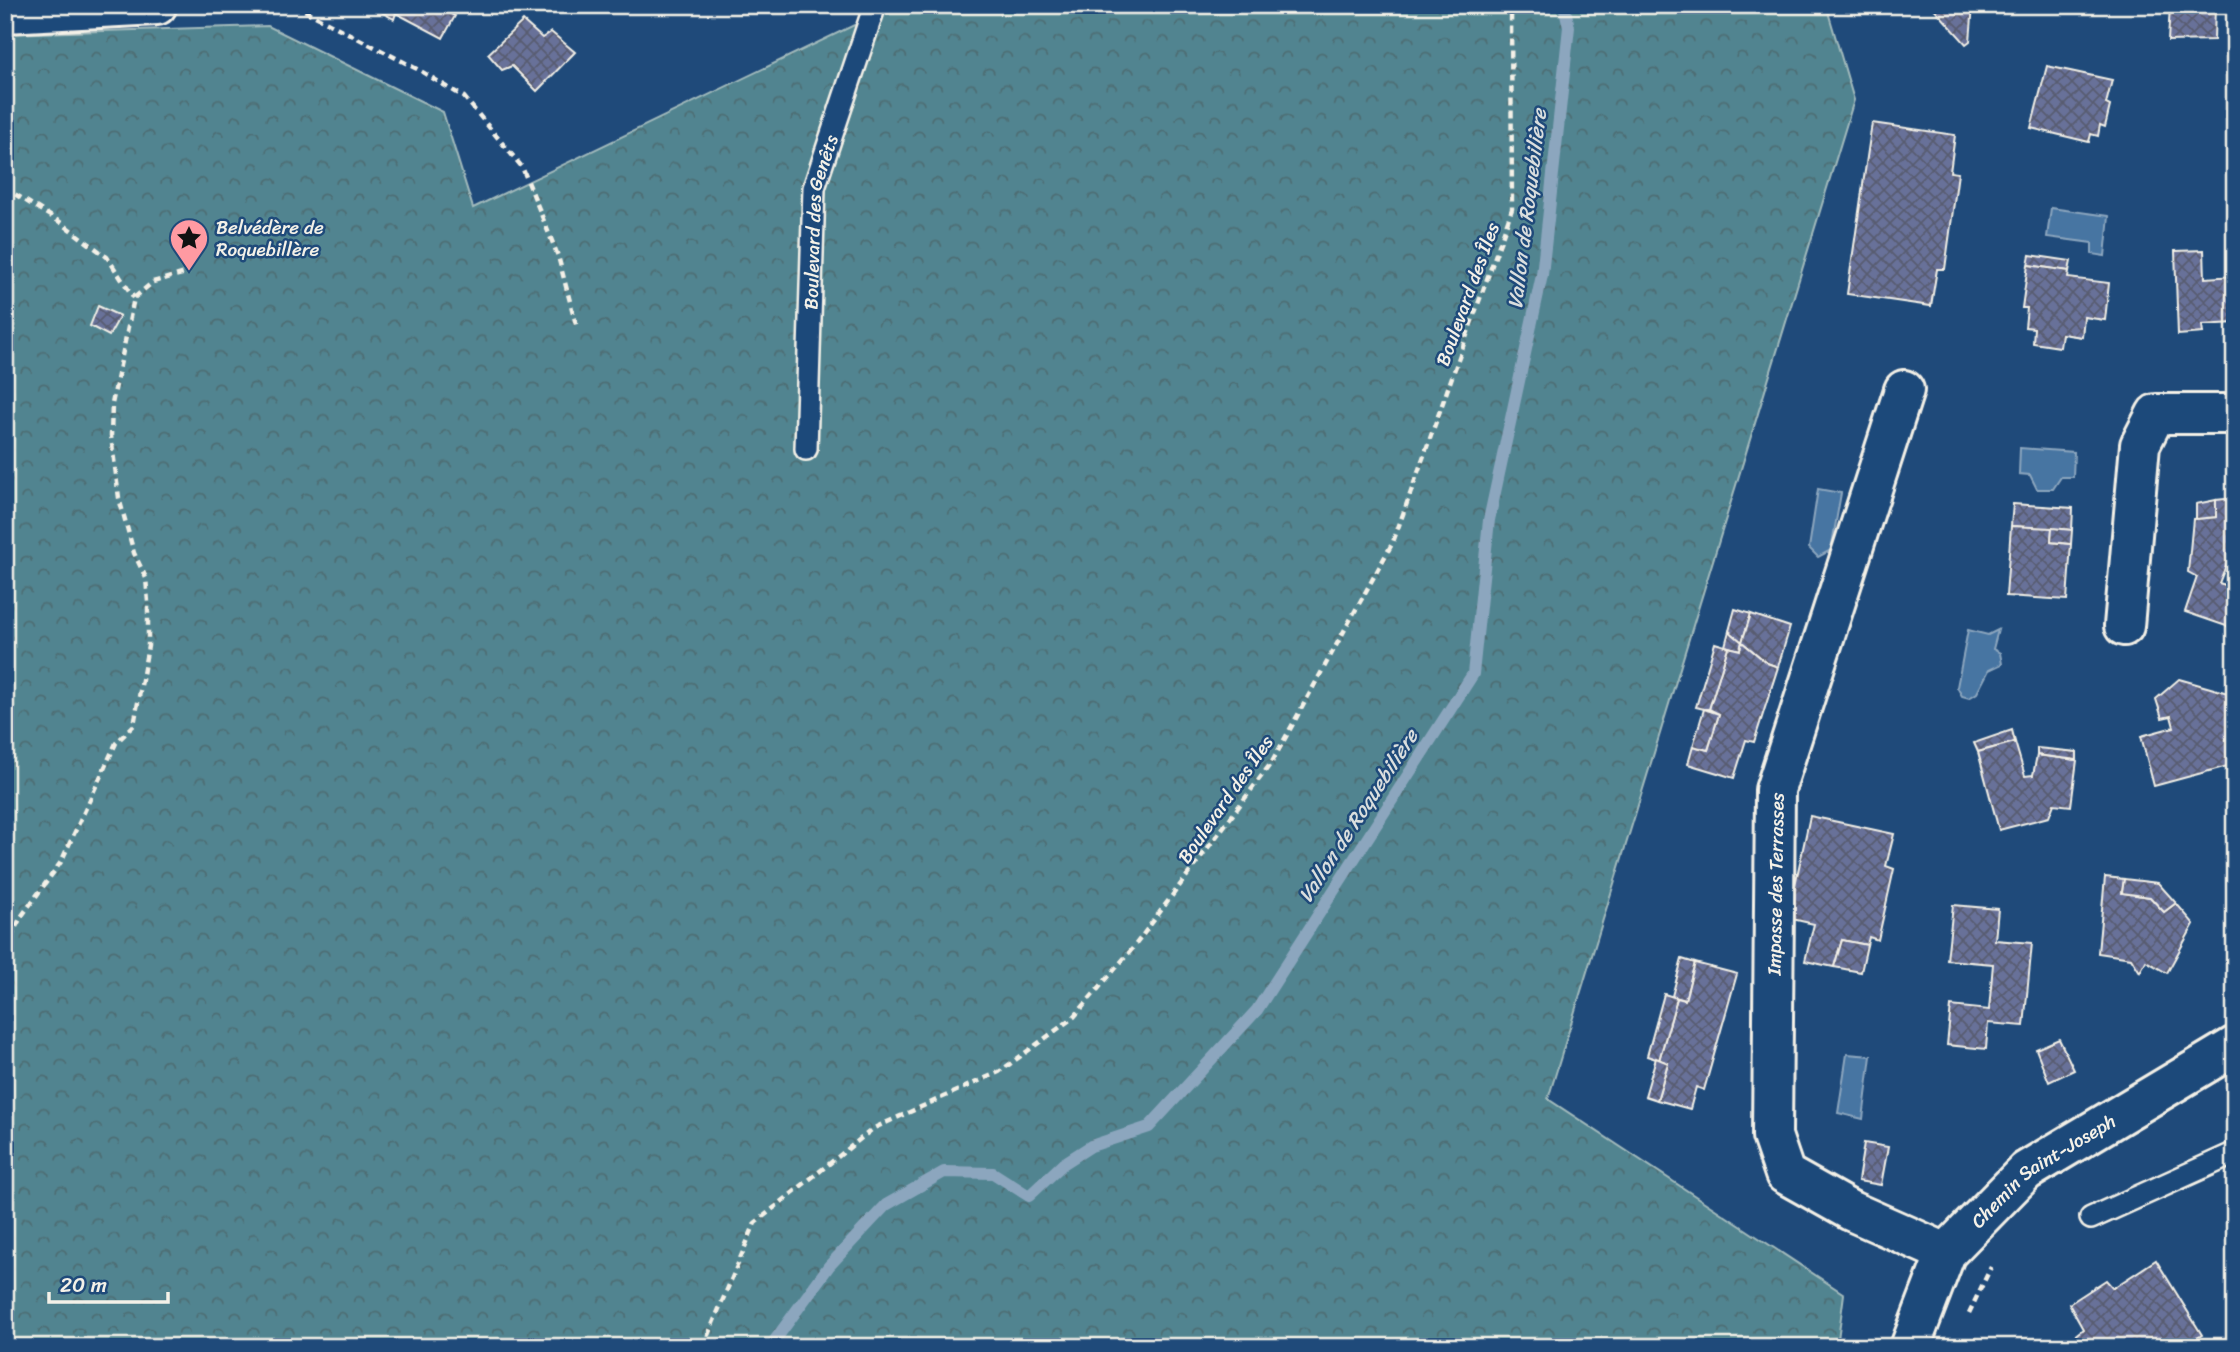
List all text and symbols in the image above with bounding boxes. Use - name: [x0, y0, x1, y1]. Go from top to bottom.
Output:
- water label: Vallon de Roquebilière: [1496, 105, 1558, 311]
- street label: Boulevard des Genêts: [794, 130, 848, 310]
- place label: Belvédère de Roquebillère: [216, 211, 324, 266]
- place icon: Belvédère de Roquebillère: [168, 217, 210, 272]
- street label: Boulevard des Îles: [1426, 217, 1509, 371]
- water label: Vallon de Roquebilière: [1287, 720, 1430, 911]
- street label: Boulevard des Îles: [1169, 728, 1282, 871]
- street label: Impasse des Terrasses: [1757, 792, 1794, 977]
- street label: Chemin Saint-Joseph: [1963, 1105, 2122, 1236]
- scale bar: [49, 1261, 168, 1305]
- text: 20 m: [60, 1266, 107, 1304]

